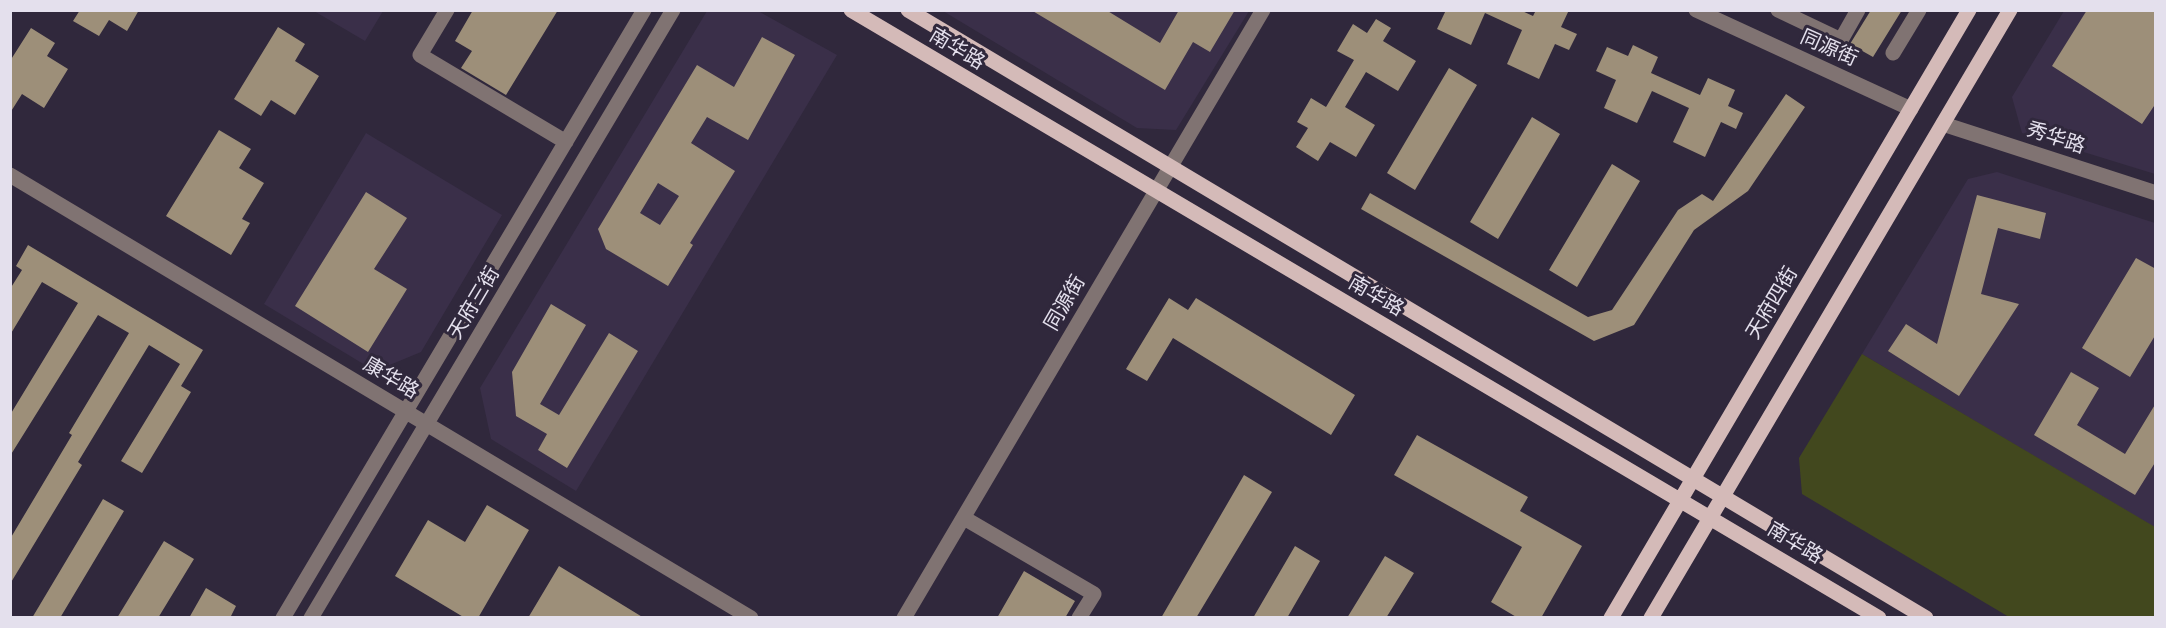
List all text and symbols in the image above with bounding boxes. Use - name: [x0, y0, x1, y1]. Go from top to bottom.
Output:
- street label: 南华路: [925, 23, 989, 75]
- street label: 同源街: [1797, 25, 1861, 71]
- street label: 秀华路: [2024, 117, 2088, 159]
- street label: 天府三街: [443, 263, 505, 343]
- street label: 天府四街: [1741, 263, 1803, 343]
- street label: 同源街: [1040, 271, 1090, 335]
- street label: 南华路: [1344, 271, 1408, 321]
- street label: 康华路: [359, 352, 423, 404]
- street label: 南华路: [1763, 517, 1827, 569]

